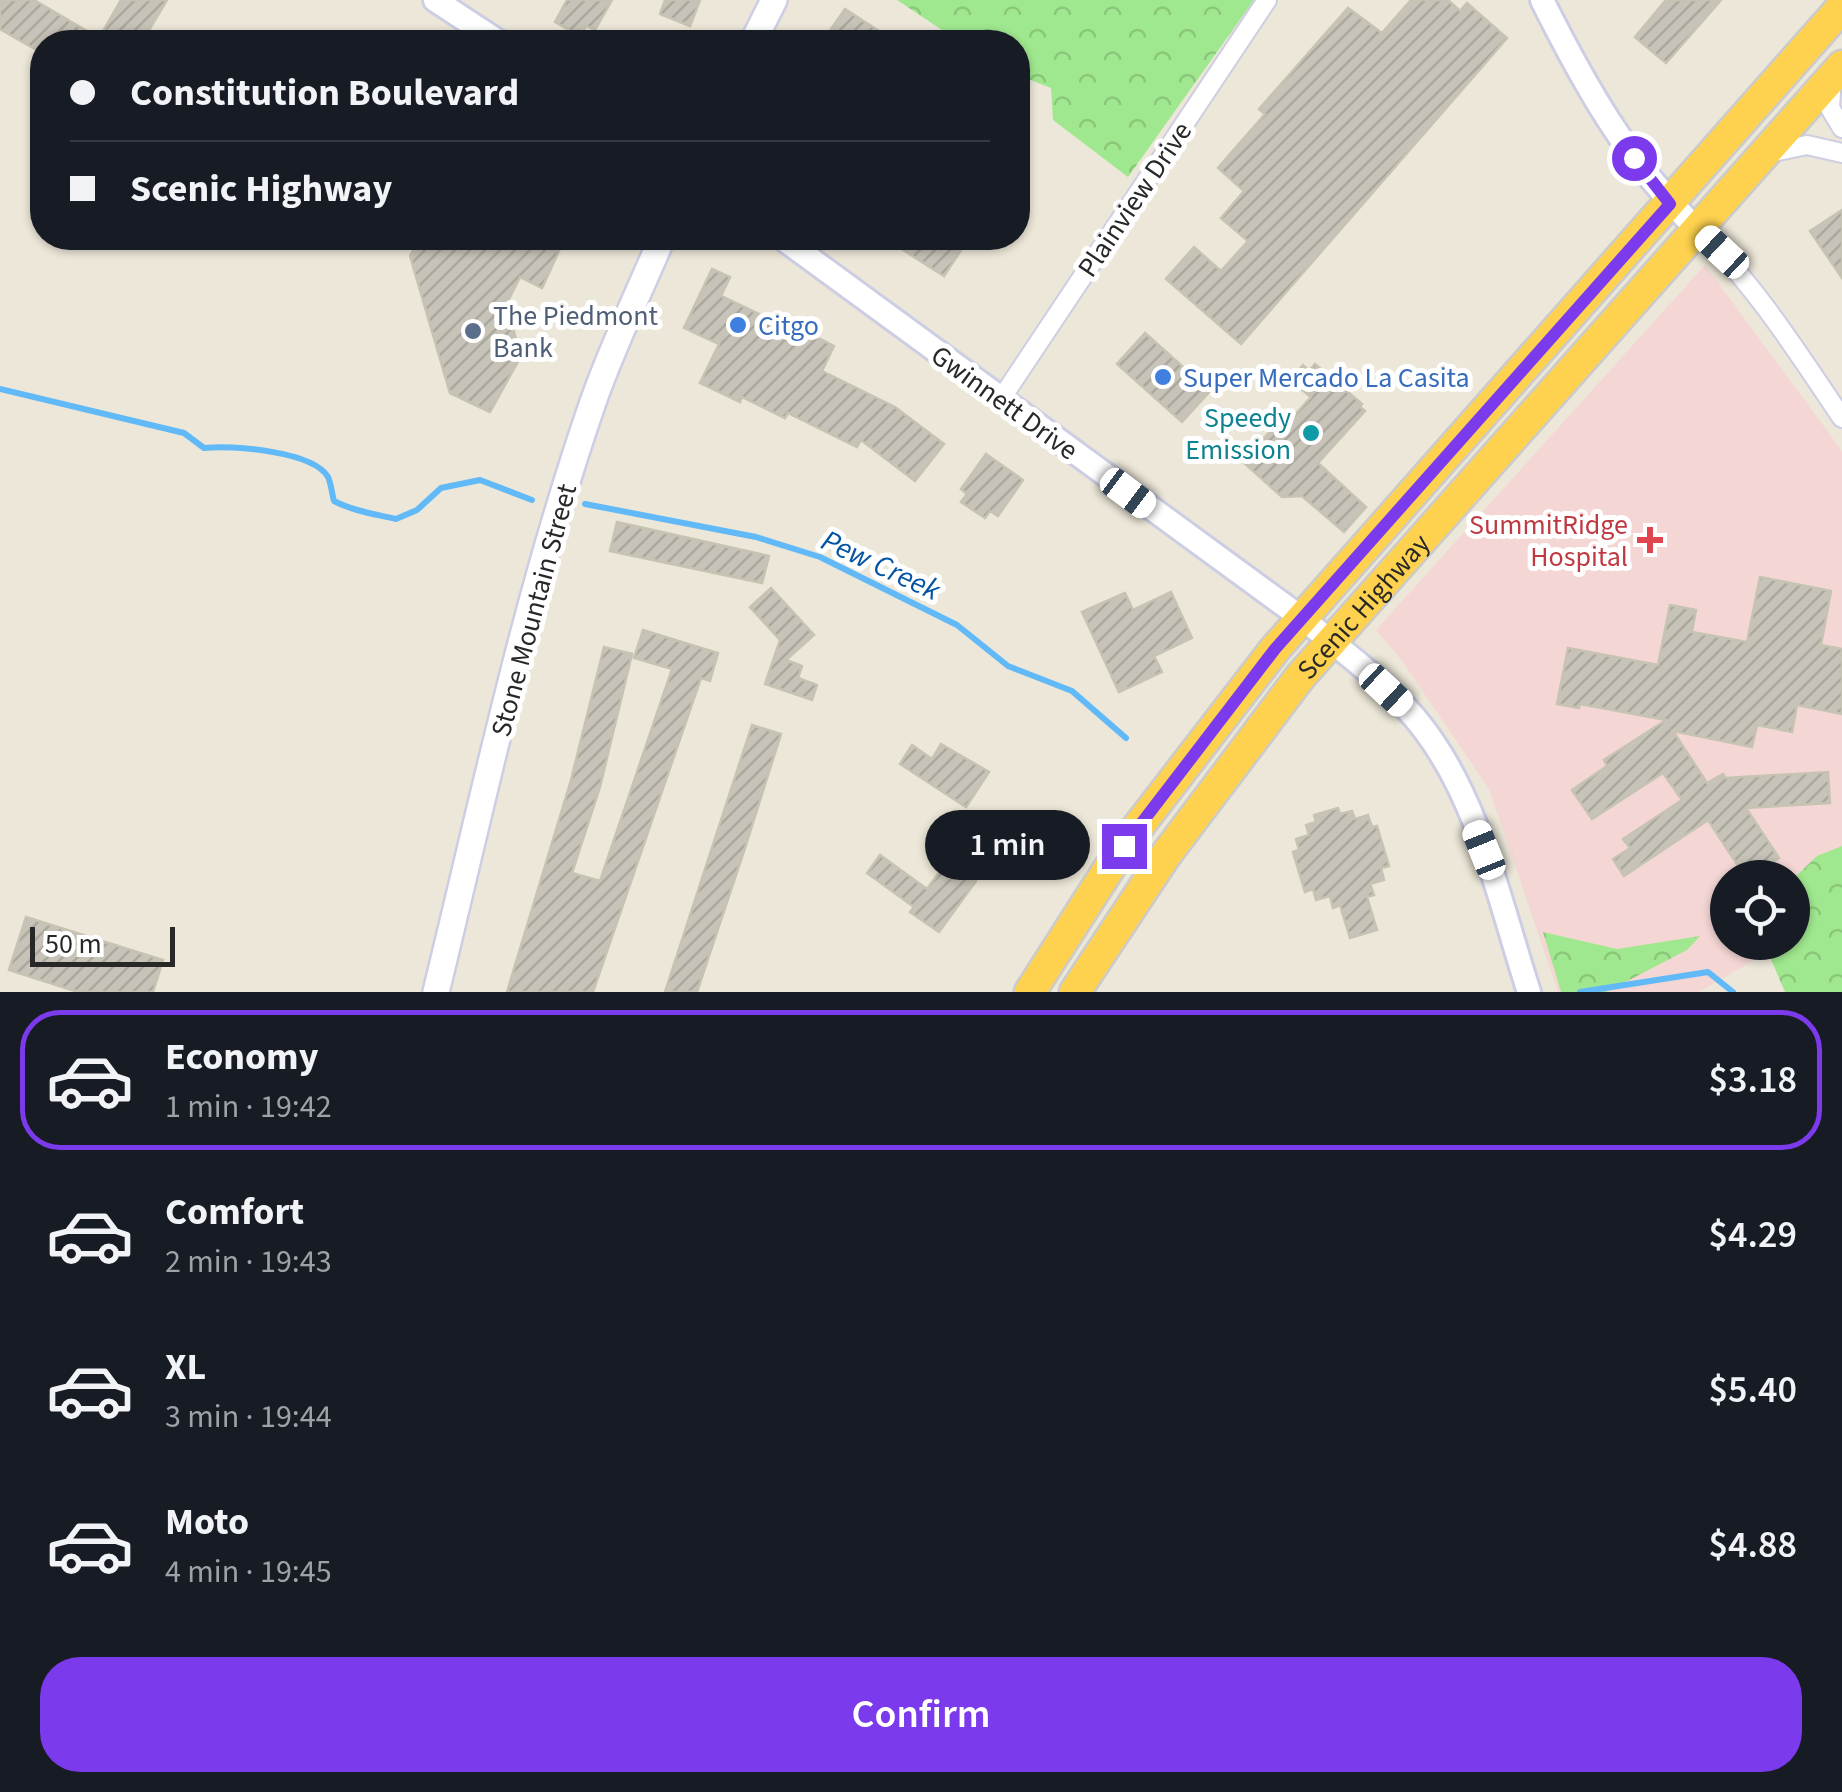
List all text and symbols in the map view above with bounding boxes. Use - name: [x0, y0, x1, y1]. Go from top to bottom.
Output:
- text: Constitution Boulevard: [130, 66, 519, 120]
- street label: Plainview Drive: [1068, 114, 1202, 285]
- route start: [1612, 136, 1657, 181]
- text: Scenic Highway: [130, 162, 392, 216]
- car: [1690, 221, 1754, 283]
- place label: The Piedmont Bank: [493, 296, 659, 368]
- place label: Citgo: [758, 306, 819, 346]
- marker: Citgo: [727, 314, 749, 336]
- marker: The Piedmont Bank: [462, 320, 484, 342]
- street label: Gwinnett Drive: [923, 336, 1086, 470]
- place label: Super Mercado La Casita: [1183, 358, 1470, 398]
- marker: Super Mercado La Casita: [1152, 366, 1174, 388]
- place label: Speedy Emission: [1185, 398, 1291, 470]
- marker: Speedy Emission: [1300, 422, 1322, 444]
- car: [1095, 463, 1161, 523]
- street label: Stone Mountain Street: [481, 479, 587, 741]
- place label: SummitRidge Hospital: [1469, 505, 1628, 577]
- water label: Pew Creek: [814, 519, 948, 612]
- street label: Scenic Highway: [1288, 525, 1439, 689]
- marker: SummitRidge Hospital: [1637, 527, 1663, 553]
- car: [1354, 659, 1418, 721]
- callout: 1 min: [924, 811, 1089, 881]
- car: [1459, 817, 1509, 883]
- text: 1 min: [969, 822, 1046, 868]
- route end: [1102, 824, 1147, 869]
- map controls: [1710, 860, 1810, 960]
- button: locate: [1710, 860, 1810, 960]
- scale bar: [30, 922, 175, 966]
- text: 50 m: [45, 924, 102, 964]
- text: Economy: [165, 1030, 318, 1084]
- icon: car: [45, 1035, 135, 1125]
- text: $3.18: [1709, 1053, 1797, 1107]
- text: 1 min · 19:42: [165, 1084, 332, 1130]
- text: Comfort: [165, 1185, 304, 1239]
- icon: car: [45, 1190, 135, 1280]
- text: $4.29: [1709, 1208, 1797, 1262]
- text: 2 min · 19:43: [165, 1239, 332, 1285]
- text: XL: [165, 1340, 206, 1394]
- icon: car: [45, 1345, 135, 1435]
- text: $5.40: [1709, 1363, 1797, 1417]
- text: 3 min · 19:44: [165, 1394, 332, 1440]
- text: Moto: [165, 1495, 249, 1549]
- icon: car: [45, 1500, 135, 1590]
- text: $4.88: [1709, 1518, 1797, 1572]
- text: 4 min · 19:45: [165, 1549, 332, 1595]
- button: Confirm: [40, 1657, 1802, 1772]

